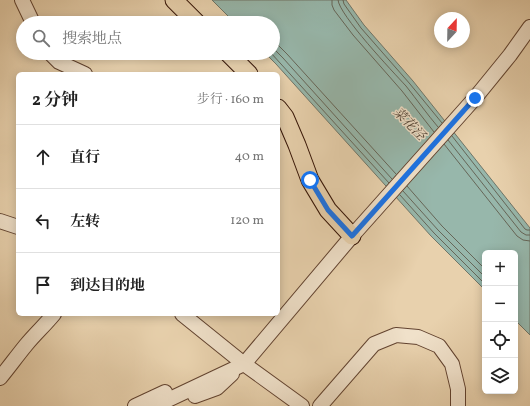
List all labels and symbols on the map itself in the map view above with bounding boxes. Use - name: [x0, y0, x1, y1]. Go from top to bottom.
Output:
- north arrow: [434, 12, 470, 48]
- route end: [466, 89, 484, 107]
- water label: 菜花泾: [389, 104, 429, 145]
- route start: [301, 171, 319, 189]

